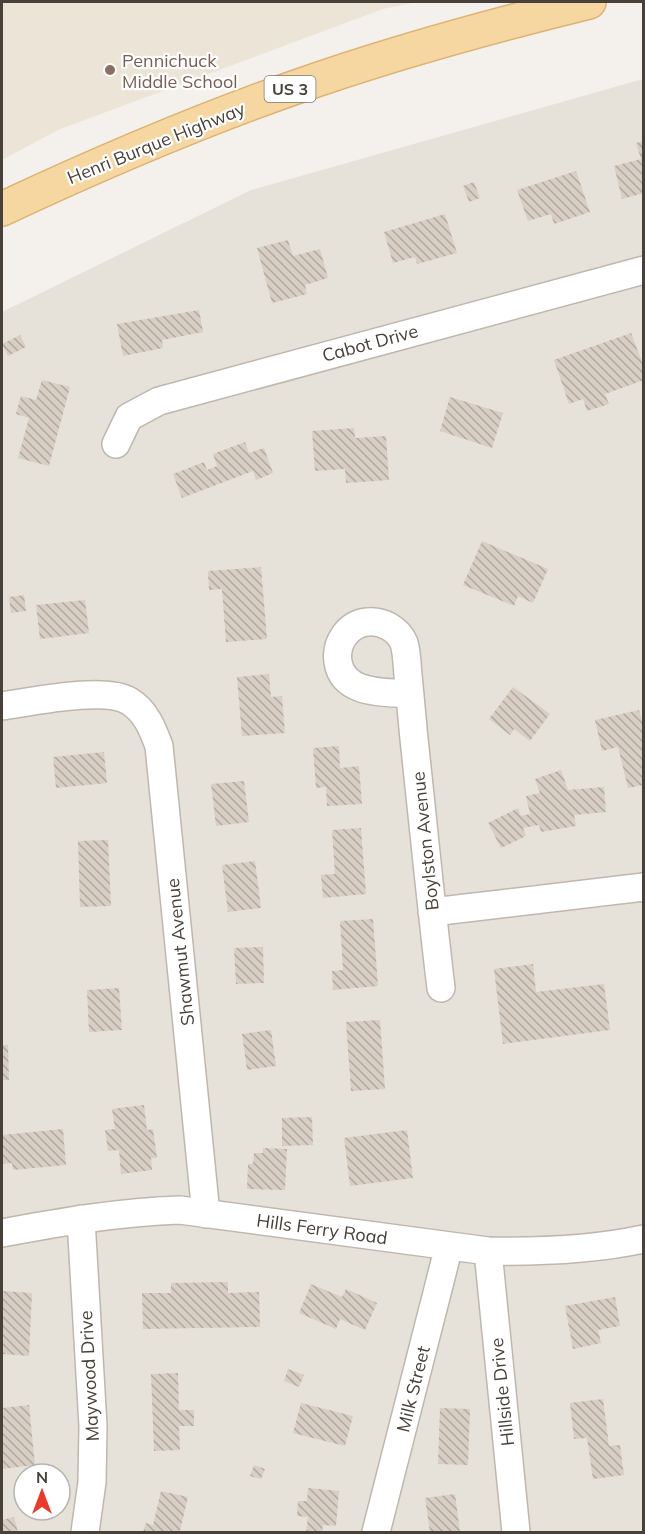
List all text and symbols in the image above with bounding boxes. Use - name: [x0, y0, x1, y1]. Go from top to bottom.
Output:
- place label: Pennichuck Middle School: [122, 49, 238, 93]
- marker: Pennichuck Middle School: [103, 63, 117, 77]
- road number: US 3: [264, 76, 316, 102]
- street label: Henri Burque Highway: [64, 97, 249, 189]
- street label: Cabot Drive: [320, 319, 420, 367]
- street label: Boylston Avenue: [406, 770, 444, 912]
- street label: Shawmut Avenue: [161, 877, 199, 1027]
- street label: Hills Ferry Road: [255, 1208, 389, 1250]
- street label: Maywood Drive: [74, 1310, 104, 1442]
- street label: Hillside Drive: [485, 1337, 519, 1447]
- street label: Milk Street: [391, 1344, 435, 1434]
- north arrow: [12, 1462, 72, 1522]
- text: N: [36, 1467, 48, 1487]

